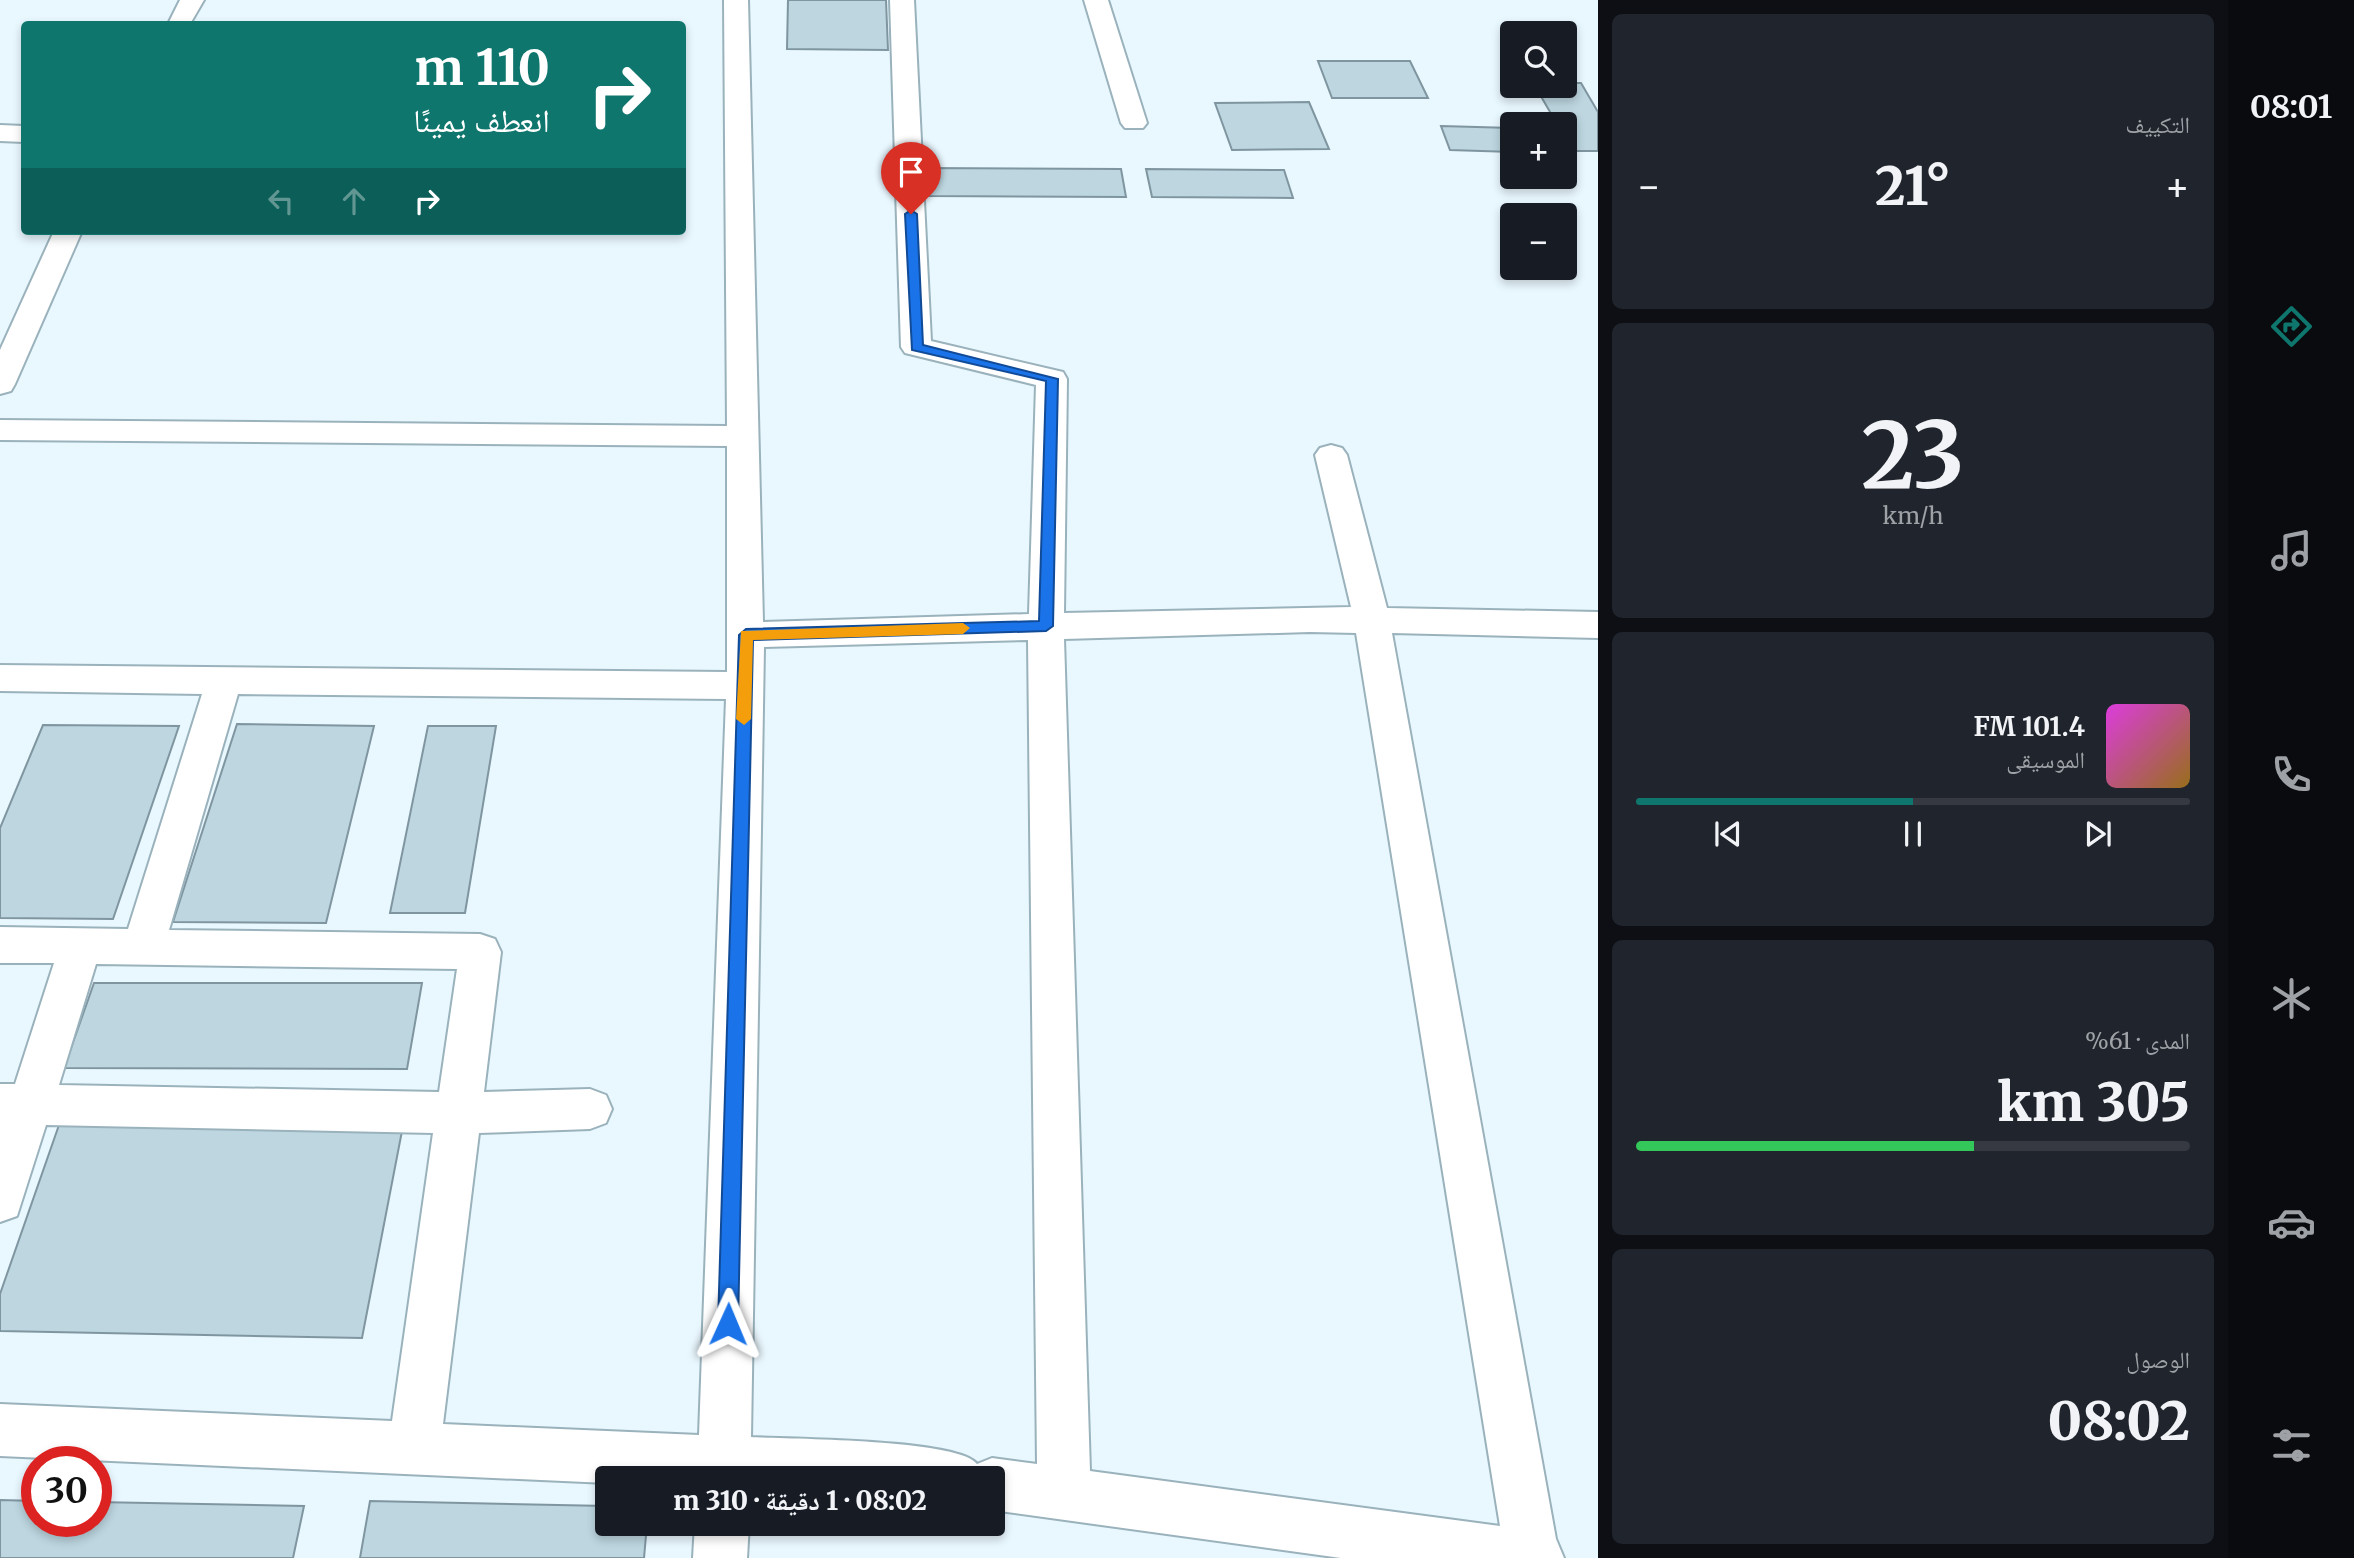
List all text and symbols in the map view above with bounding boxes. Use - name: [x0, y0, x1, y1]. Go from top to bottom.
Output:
- map controls: [1500, 21, 1577, 280]
- button: search: [1500, 21, 1577, 98]
- text: 110 m: [415, 37, 550, 98]
- icon: right: [574, 49, 665, 140]
- text: 08:01: [2250, 87, 2332, 127]
- text: انعطف يمينًا: [413, 101, 550, 141]
- text: التكييف: [2125, 110, 2190, 139]
- button: +: [1500, 112, 1577, 189]
- pin: [881, 142, 941, 214]
- icon: arrive: [892, 153, 930, 191]
- text: 21°: [1875, 154, 1951, 219]
- text: −: [1636, 163, 1661, 210]
- text: +: [2165, 163, 2190, 210]
- icon: left: [262, 182, 300, 220]
- icon: ahead: [335, 182, 373, 220]
- icon: right: [408, 182, 446, 220]
- button: −: [1500, 203, 1577, 280]
- icon: directions: [2267, 302, 2316, 351]
- text: 23: [1861, 398, 1965, 513]
- text: km/h: [1883, 501, 1943, 530]
- icon: music: [2267, 526, 2316, 575]
- text: 101.4 FM: [1973, 710, 2085, 743]
- text: الموسيقى: [2006, 745, 2085, 774]
- icon: phone: [2267, 750, 2316, 799]
- icon: previous: [1709, 815, 1747, 853]
- icon: pause: [1894, 815, 1932, 853]
- icon: next: [2079, 815, 2117, 853]
- icon: climate: [2267, 974, 2316, 1023]
- text: المدى · 61%: [2085, 1026, 2190, 1055]
- text: 305 km: [1998, 1070, 2190, 1135]
- icon: car: [2267, 1198, 2316, 1247]
- position arrow: [691, 1287, 765, 1361]
- text: الوصول: [2126, 1345, 2190, 1374]
- text: 08:02: [2047, 1389, 2190, 1454]
- icon: filters: [2267, 1421, 2316, 1470]
- speed limit sign: 30: [21, 1446, 112, 1537]
- text: 08:02 · 1 دقيقة · 310 m: [673, 1484, 927, 1517]

